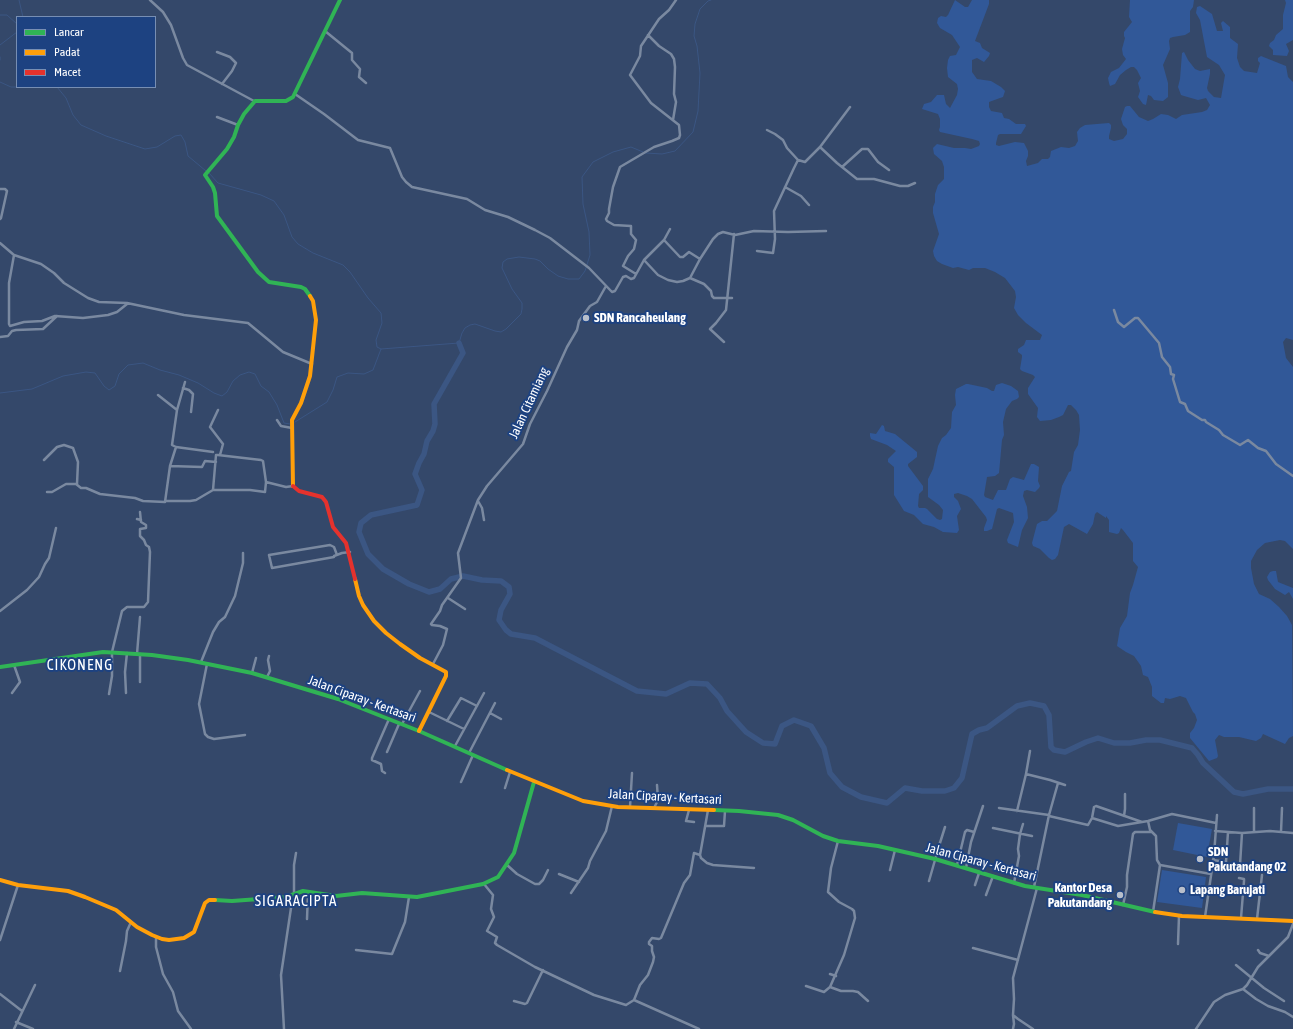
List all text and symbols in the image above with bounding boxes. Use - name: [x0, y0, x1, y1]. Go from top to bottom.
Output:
- legend: [16, 16, 156, 88]
- text: Lancar: [54, 25, 84, 39]
- text: Padat: [54, 45, 80, 59]
- text: Macet: [54, 65, 81, 79]
- place label: SDN Rancaheulang: [594, 310, 686, 326]
- marker: SDN Rancaheulang: [581, 313, 591, 323]
- street label: Jalan Citamiang: [506, 365, 552, 441]
- district label: CIKONENG: [47, 656, 113, 674]
- street label: Jalan Ciparay - Kertasari: [306, 672, 418, 726]
- street label: Jalan Ciparay - Kertasari: [608, 786, 722, 808]
- street label: Jalan Ciparay - Kertasari: [924, 840, 1038, 884]
- place label: SDN Pakutandang 02: [1208, 844, 1286, 875]
- marker: SDN Pakutandang 02: [1195, 854, 1205, 864]
- place label: Kantor Desa Pakutandang: [1048, 880, 1112, 911]
- place label: Lapang Barujati: [1190, 882, 1265, 898]
- marker: Lapang Barujati: [1177, 885, 1187, 895]
- marker: Kantor Desa Pakutandang: [1115, 890, 1125, 900]
- district label: SIGARACIPTA: [255, 892, 337, 910]

